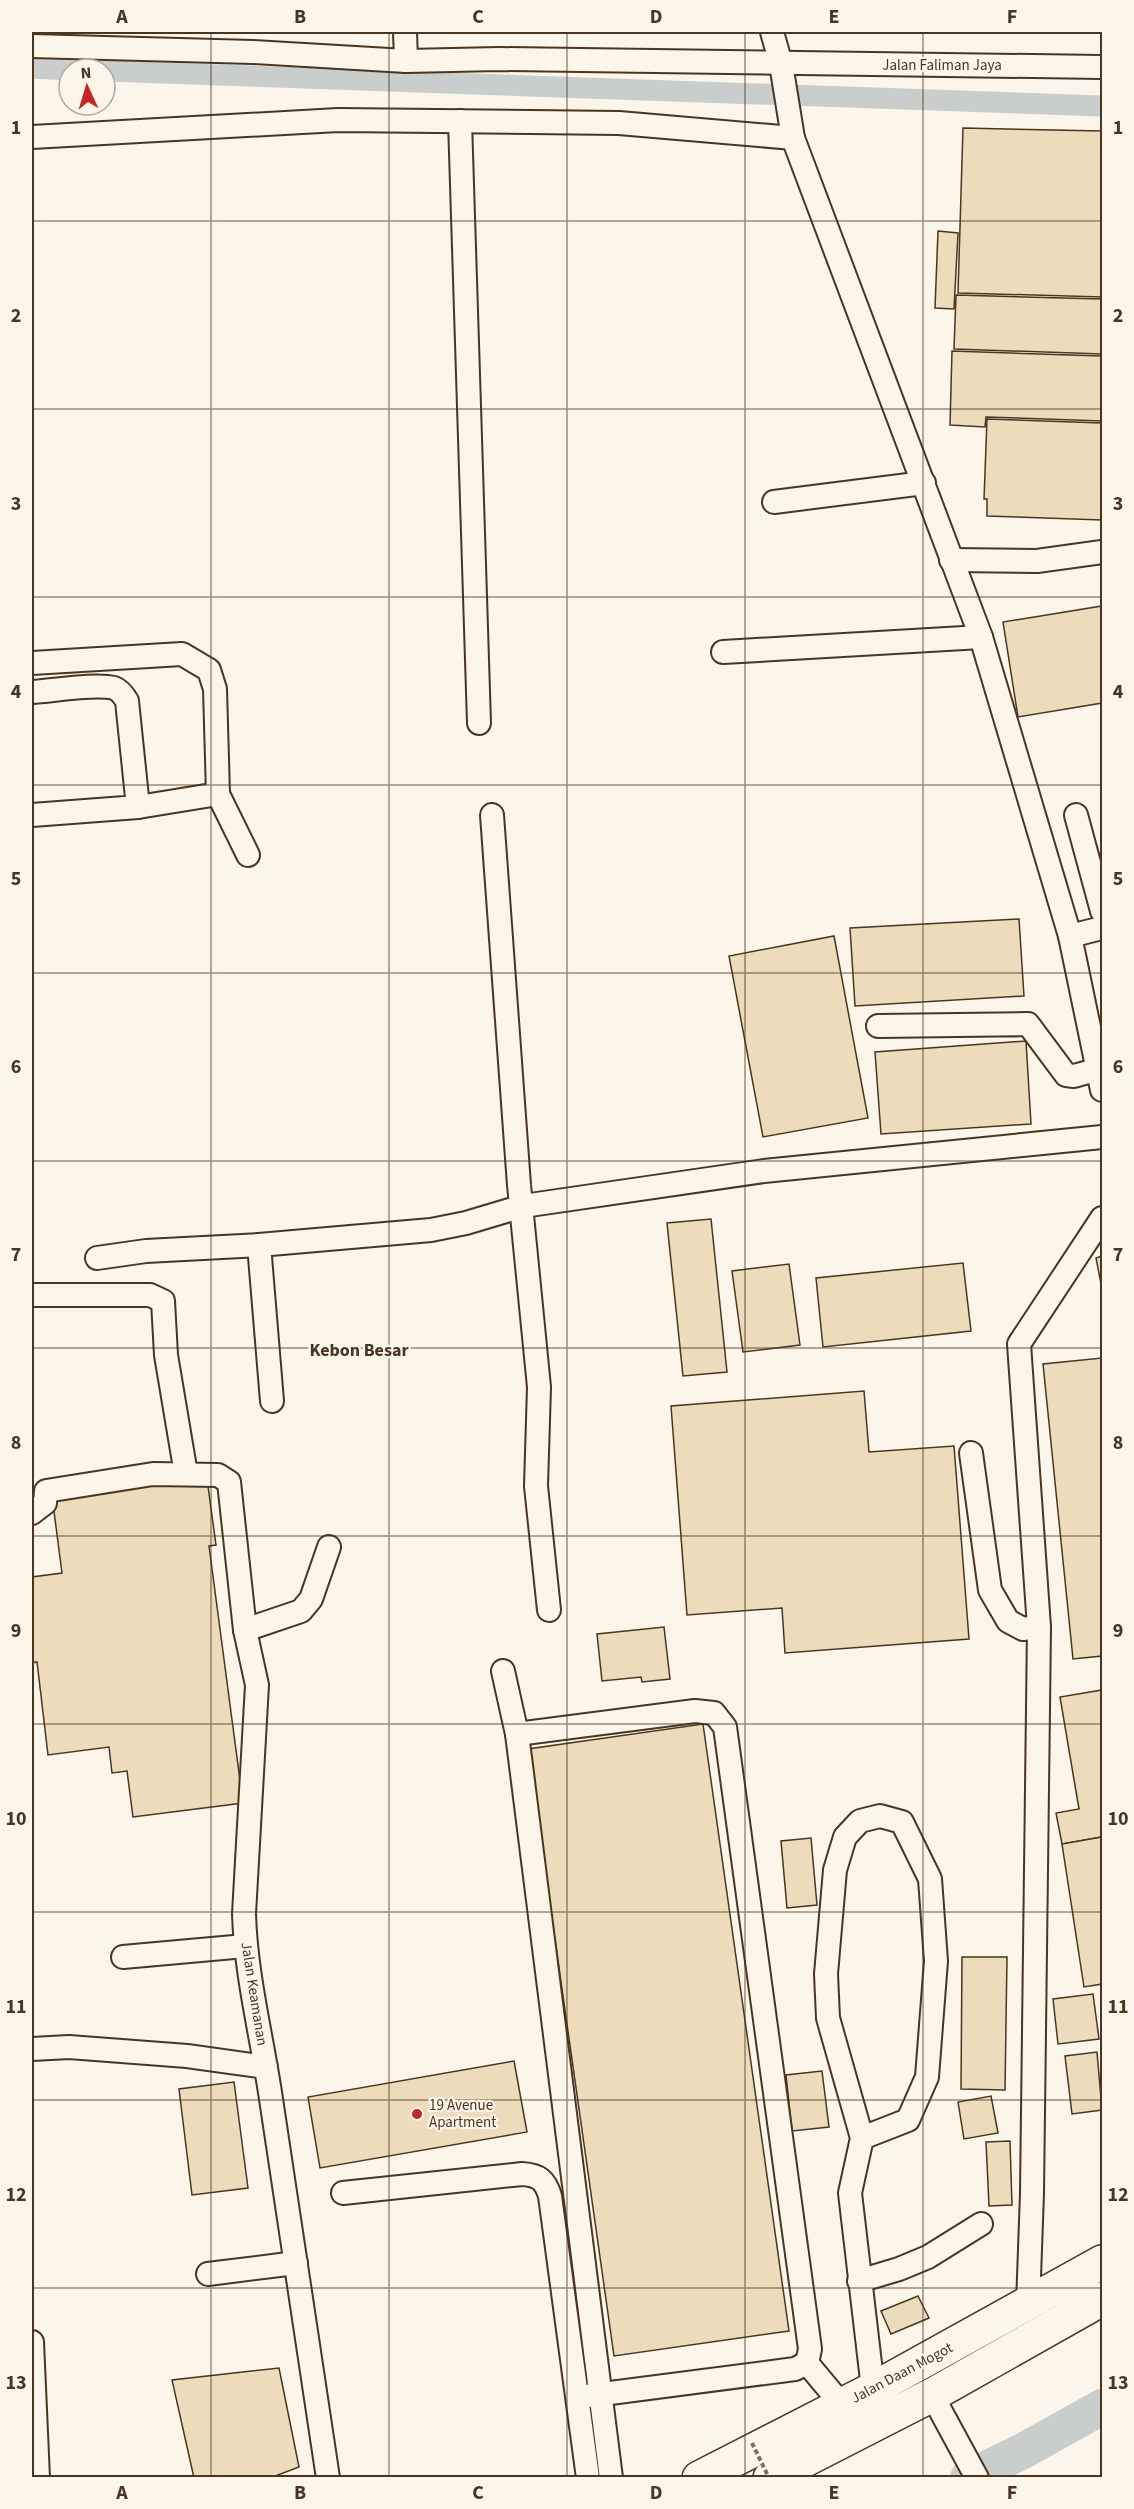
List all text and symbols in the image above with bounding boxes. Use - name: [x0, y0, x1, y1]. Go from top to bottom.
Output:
- text: A: [115, 3, 128, 31]
- text: B: [294, 3, 306, 31]
- text: C: [472, 3, 484, 31]
- text: D: [650, 3, 662, 31]
- text: E: [829, 3, 839, 31]
- text: F: [1007, 3, 1017, 31]
- street label: Jalan Faliman Jaya: [882, 55, 1002, 76]
- north arrow: [57, 57, 117, 117]
- text: N: [80, 62, 92, 84]
- text: 1: [11, 114, 21, 142]
- text: 1: [1113, 114, 1123, 142]
- text: 2: [11, 302, 21, 330]
- text: 2: [1113, 302, 1123, 330]
- text: 3: [11, 490, 21, 518]
- text: 3: [1113, 490, 1123, 518]
- text: 4: [11, 678, 22, 706]
- text: 4: [1113, 678, 1124, 706]
- text: 5: [11, 865, 21, 893]
- text: 5: [1113, 865, 1123, 893]
- text: 6: [11, 1053, 21, 1081]
- text: 6: [1113, 1053, 1123, 1081]
- text: 7: [11, 1241, 21, 1269]
- text: 7: [1113, 1241, 1123, 1269]
- district label: Kebon Besar: [309, 1338, 409, 1363]
- text: 8: [11, 1429, 21, 1457]
- text: 8: [1113, 1429, 1123, 1457]
- text: 9: [11, 1617, 21, 1645]
- text: 9: [1113, 1617, 1123, 1645]
- text: 10: [5, 1805, 27, 1833]
- text: 10: [1107, 1805, 1129, 1833]
- street label: Jalan Keamanan: [235, 1941, 273, 2047]
- text: 11: [5, 1993, 27, 2021]
- text: 11: [1107, 1993, 1129, 2021]
- place label: 19 Avenue Apartment: [429, 2095, 496, 2133]
- marker: 19 Avenue Apartment: [410, 2107, 424, 2121]
- text: 12: [5, 2181, 27, 2209]
- text: 12: [1107, 2181, 1129, 2209]
- street label: Jalan Daan Mogot: [848, 2337, 956, 2409]
- text: 13: [5, 2369, 27, 2397]
- text: 13: [1107, 2369, 1129, 2397]
- text: A: [115, 2479, 128, 2507]
- text: B: [294, 2479, 306, 2507]
- text: C: [472, 2479, 484, 2507]
- text: D: [650, 2479, 662, 2507]
- text: E: [829, 2479, 839, 2507]
- text: F: [1007, 2479, 1017, 2507]

